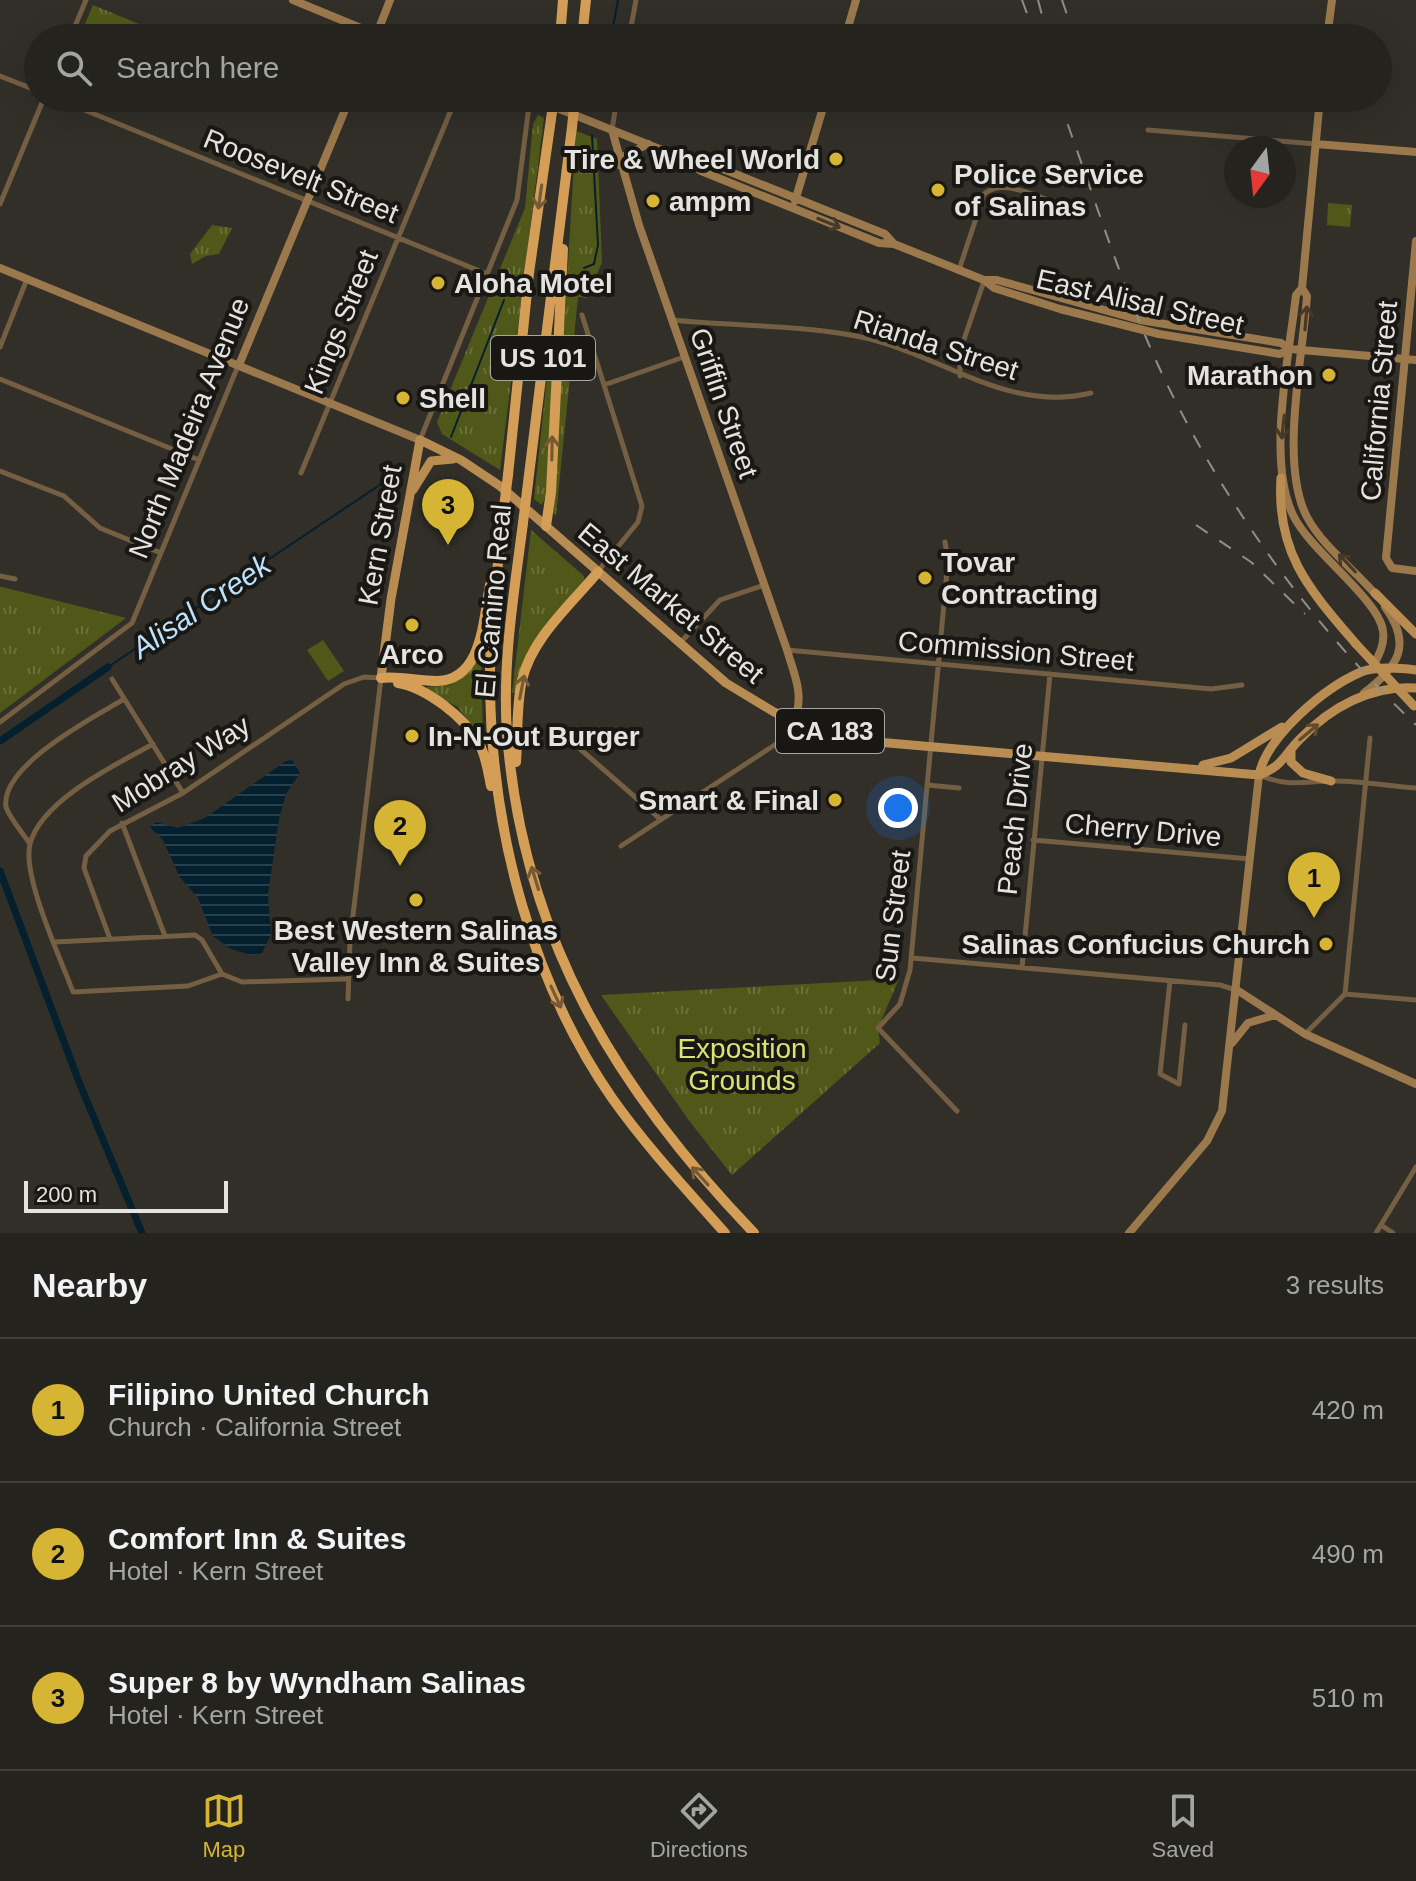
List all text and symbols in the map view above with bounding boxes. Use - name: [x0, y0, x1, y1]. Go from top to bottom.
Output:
- search box: [24, 24, 1392, 112]
- icon: search: [52, 46, 96, 90]
- text: Search here: [116, 51, 279, 84]
- street label: Roosevelt Street: [199, 123, 403, 229]
- north arrow: [1224, 136, 1296, 208]
- place label: Tire & Wheel World: [564, 144, 820, 175]
- marker: Tire & Wheel World: [827, 150, 845, 168]
- place label: Police Service of Salinas: [954, 159, 1144, 222]
- marker: Police Service of Salinas: [929, 181, 947, 199]
- one-way arrow: [532, 184, 547, 209]
- place label: ampm: [669, 186, 751, 217]
- marker: ampm: [644, 192, 662, 210]
- one-way arrow: [816, 217, 841, 232]
- street label: Kings Street: [298, 245, 384, 399]
- street label: East Alisal Street: [1033, 263, 1247, 341]
- place label: Aloha Motel: [454, 268, 613, 299]
- marker: Aloha Motel: [429, 274, 447, 292]
- street label: North Madeira Avenue: [123, 293, 255, 563]
- street label: California Street: [1355, 299, 1403, 502]
- street label: Rianda Street: [850, 304, 1022, 386]
- one-way arrow: [1298, 305, 1313, 332]
- street label: Griffin Street: [684, 324, 764, 482]
- road number: US 101: [491, 336, 595, 380]
- place label: Marathon: [1187, 360, 1313, 391]
- marker: Marathon: [1320, 366, 1338, 384]
- place label: Shell: [419, 383, 486, 414]
- marker: Shell: [394, 389, 412, 407]
- one-way arrow: [1275, 413, 1290, 440]
- one-way arrow: [545, 435, 560, 462]
- street label: Kern Street: [352, 462, 408, 607]
- pin: 3: [422, 479, 474, 545]
- street label: El Camino Real: [469, 503, 517, 699]
- street label: East Market Street: [572, 517, 770, 690]
- water label: Alisal Creek: [124, 546, 278, 666]
- place label: Tovar Contracting: [941, 547, 1098, 610]
- one-way arrow: [1338, 554, 1356, 574]
- marker: Tovar Contracting: [916, 569, 934, 587]
- marker: Arco: [403, 616, 421, 634]
- street label: Commission Street: [897, 625, 1135, 677]
- place label: Arco: [380, 639, 444, 670]
- one-way arrow: [515, 675, 530, 700]
- street label: Mobray Way: [107, 709, 255, 819]
- road number: CA 183: [776, 709, 884, 753]
- place label: In-N-Out Burger: [428, 721, 640, 752]
- one-way arrow: [1298, 723, 1318, 741]
- marker: In-N-Out Burger: [403, 727, 421, 745]
- street label: Peach Drive: [992, 742, 1038, 896]
- place label: Smart & Final: [639, 785, 819, 816]
- your location: [878, 788, 918, 828]
- marker: Smart & Final: [826, 791, 844, 809]
- pin: 2: [374, 800, 426, 866]
- street label: Cherry Drive: [1063, 808, 1223, 852]
- street label: Sun Street: [870, 848, 916, 984]
- pin: 1: [1288, 852, 1340, 918]
- one-way arrow: [527, 866, 542, 892]
- marker: Best Western Salinas Valley Inn & Suites: [407, 891, 425, 909]
- place label: Best Western Salinas Valley Inn & Suites: [274, 915, 558, 978]
- place label: Salinas Confucius Church: [962, 929, 1310, 960]
- marker: Salinas Confucius Church: [1317, 935, 1335, 953]
- one-way arrow: [549, 984, 564, 1008]
- park label: Exposition Grounds: [677, 1033, 807, 1096]
- one-way arrow: [691, 1167, 709, 1187]
- scale bar: [24, 1177, 228, 1213]
- text: 200 m: [36, 1182, 97, 1207]
- text: Nearby: [32, 1266, 147, 1304]
- text: 3 results: [1286, 1270, 1384, 1300]
- text: Filipino United Church: [108, 1378, 430, 1411]
- text: 1: [51, 1395, 65, 1425]
- text: 420 m: [1312, 1395, 1384, 1425]
- text: Church · California Street: [108, 1412, 401, 1442]
- text: Comfort Inn & Suites: [108, 1522, 406, 1555]
- text: 2: [51, 1539, 65, 1569]
- text: 490 m: [1312, 1539, 1384, 1569]
- text: Hotel · Kern Street: [108, 1556, 323, 1586]
- text: Super 8 by Wyndham Salinas: [108, 1666, 526, 1699]
- text: 3: [51, 1683, 65, 1713]
- text: 510 m: [1312, 1683, 1384, 1713]
- text: Hotel · Kern Street: [108, 1700, 323, 1730]
- tab: Map: [202, 1789, 246, 1863]
- tab: Directions: [650, 1789, 748, 1863]
- tab: Saved: [1152, 1789, 1214, 1863]

